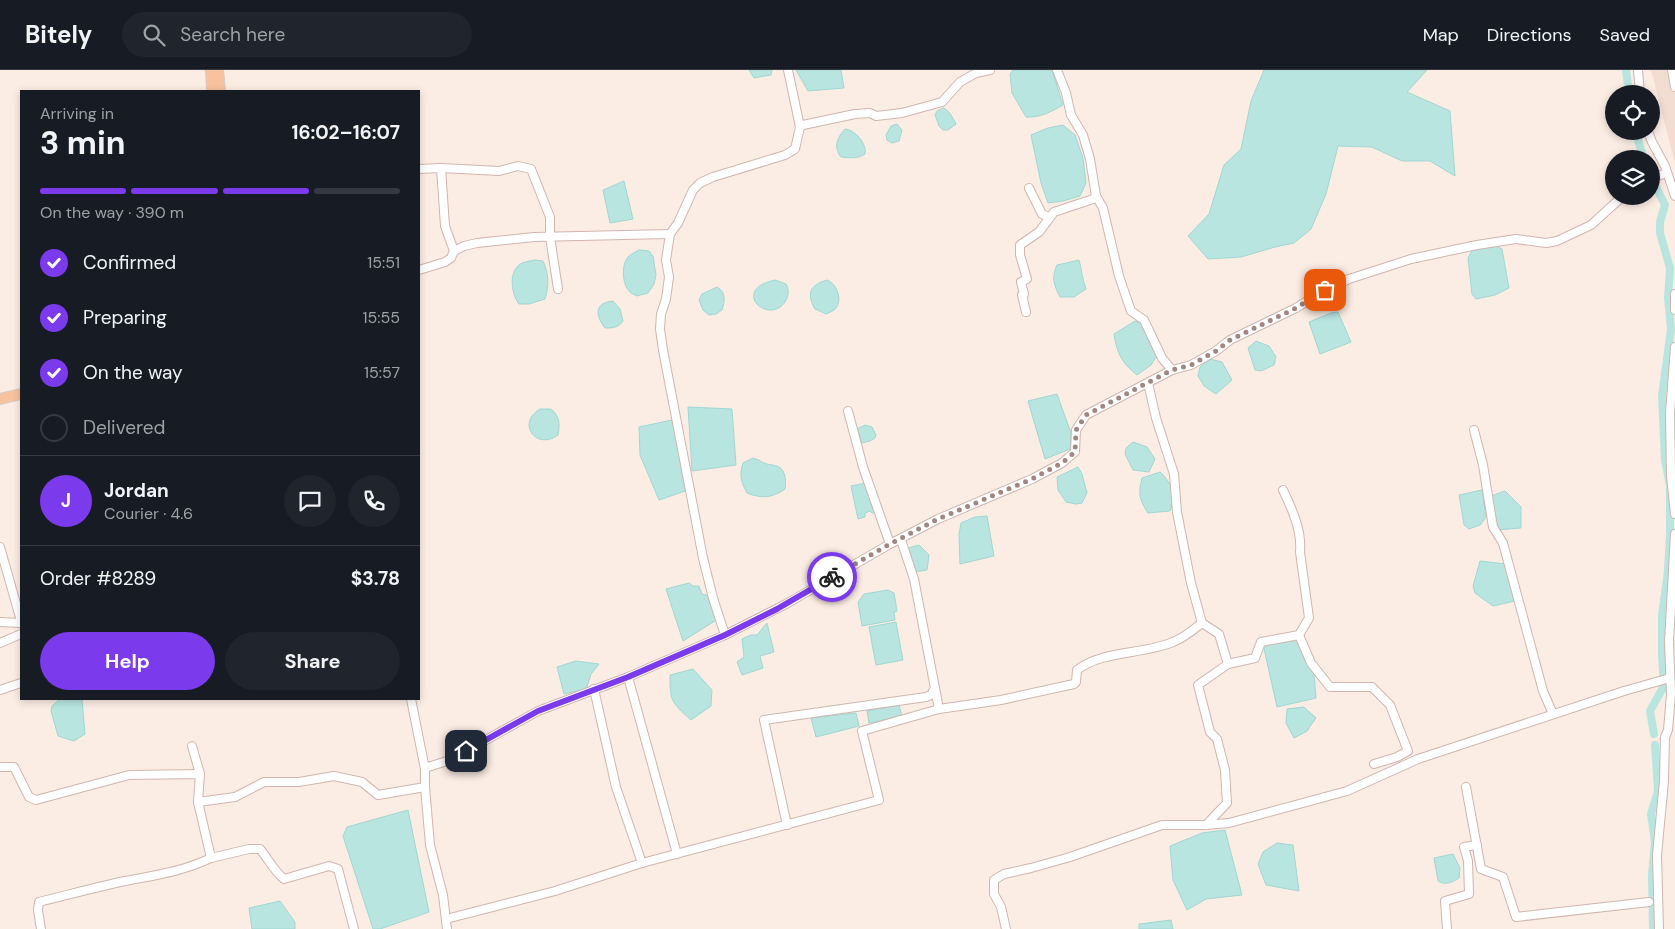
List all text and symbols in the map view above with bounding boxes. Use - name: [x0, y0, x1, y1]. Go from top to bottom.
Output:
- search box: [122, 12, 472, 57]
- text: Bitely: [25, 19, 92, 50]
- icon: search: [140, 21, 168, 49]
- text: Search here: [180, 22, 285, 47]
- text: Map: [1423, 23, 1459, 47]
- text: Directions: [1487, 23, 1572, 47]
- text: Saved: [1600, 23, 1650, 47]
- map controls: [1605, 85, 1660, 205]
- button: locate: [1605, 85, 1660, 140]
- text: Arriving in: [40, 103, 114, 124]
- text: 16:02–16:07: [291, 120, 400, 145]
- text: 3 min: [40, 122, 125, 164]
- button: layers: [1605, 150, 1660, 205]
- text: On the way · 390 m: [40, 202, 184, 223]
- icon: check: [40, 249, 68, 277]
- text: Confirmed: [83, 250, 176, 275]
- text: 15:51: [367, 252, 400, 273]
- pin: [1304, 269, 1346, 311]
- icon: bag: [1311, 276, 1339, 304]
- icon: check: [40, 304, 68, 332]
- text: Preparing: [83, 305, 167, 330]
- text: 15:55: [362, 307, 400, 328]
- icon: check: [40, 359, 68, 387]
- text: On the way: [83, 360, 183, 385]
- text: 15:57: [364, 362, 400, 383]
- text: Delivered: [83, 415, 165, 440]
- button: chat: [284, 475, 336, 527]
- button: phone: [348, 475, 400, 527]
- text: Jordan: [104, 478, 169, 503]
- text: J: [61, 488, 71, 513]
- text: Courier · 4.6: [104, 503, 193, 524]
- courier: [807, 552, 857, 602]
- icon: bike: [818, 563, 846, 591]
- text: Order #8289: [40, 566, 156, 591]
- text: $3.78: [351, 566, 400, 591]
- button: Help: [40, 632, 215, 690]
- button: Share: [225, 632, 400, 690]
- pin: [445, 730, 487, 772]
- icon: home: [452, 737, 480, 765]

